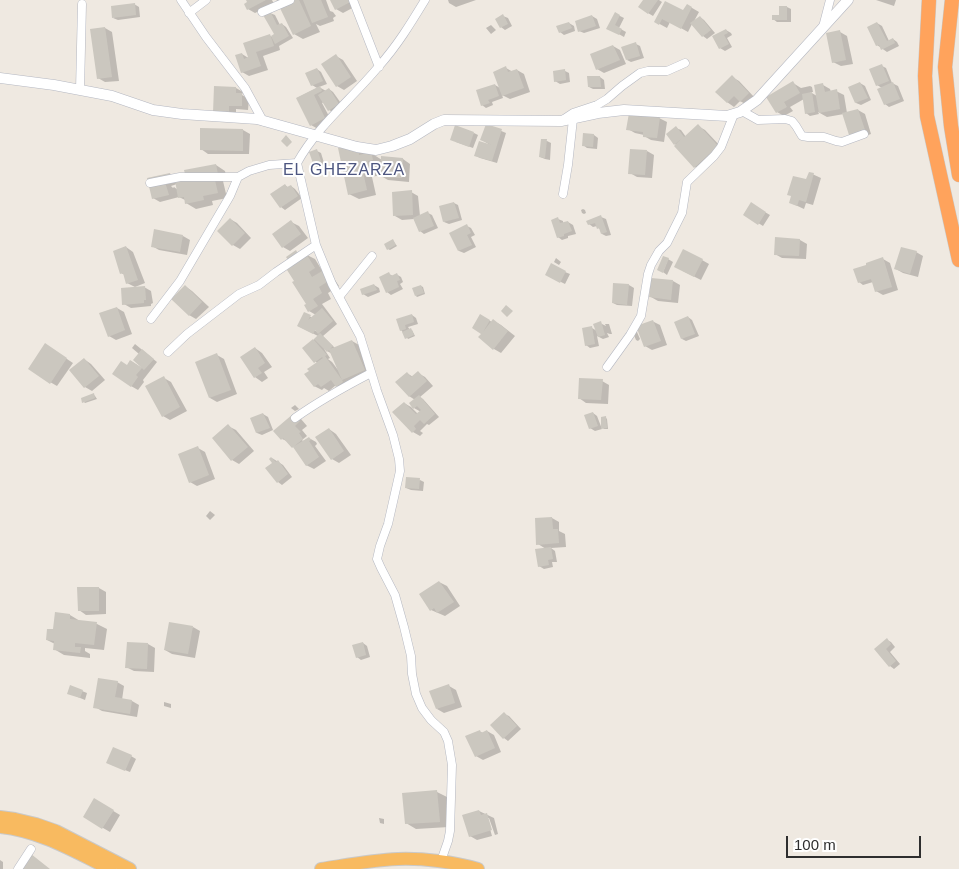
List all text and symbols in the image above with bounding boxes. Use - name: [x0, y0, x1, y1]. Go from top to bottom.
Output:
- district label: EL GHEZARZA: [282, 161, 406, 181]
- scale bar: [789, 826, 924, 858]
- text: 100 m: [794, 836, 836, 853]

